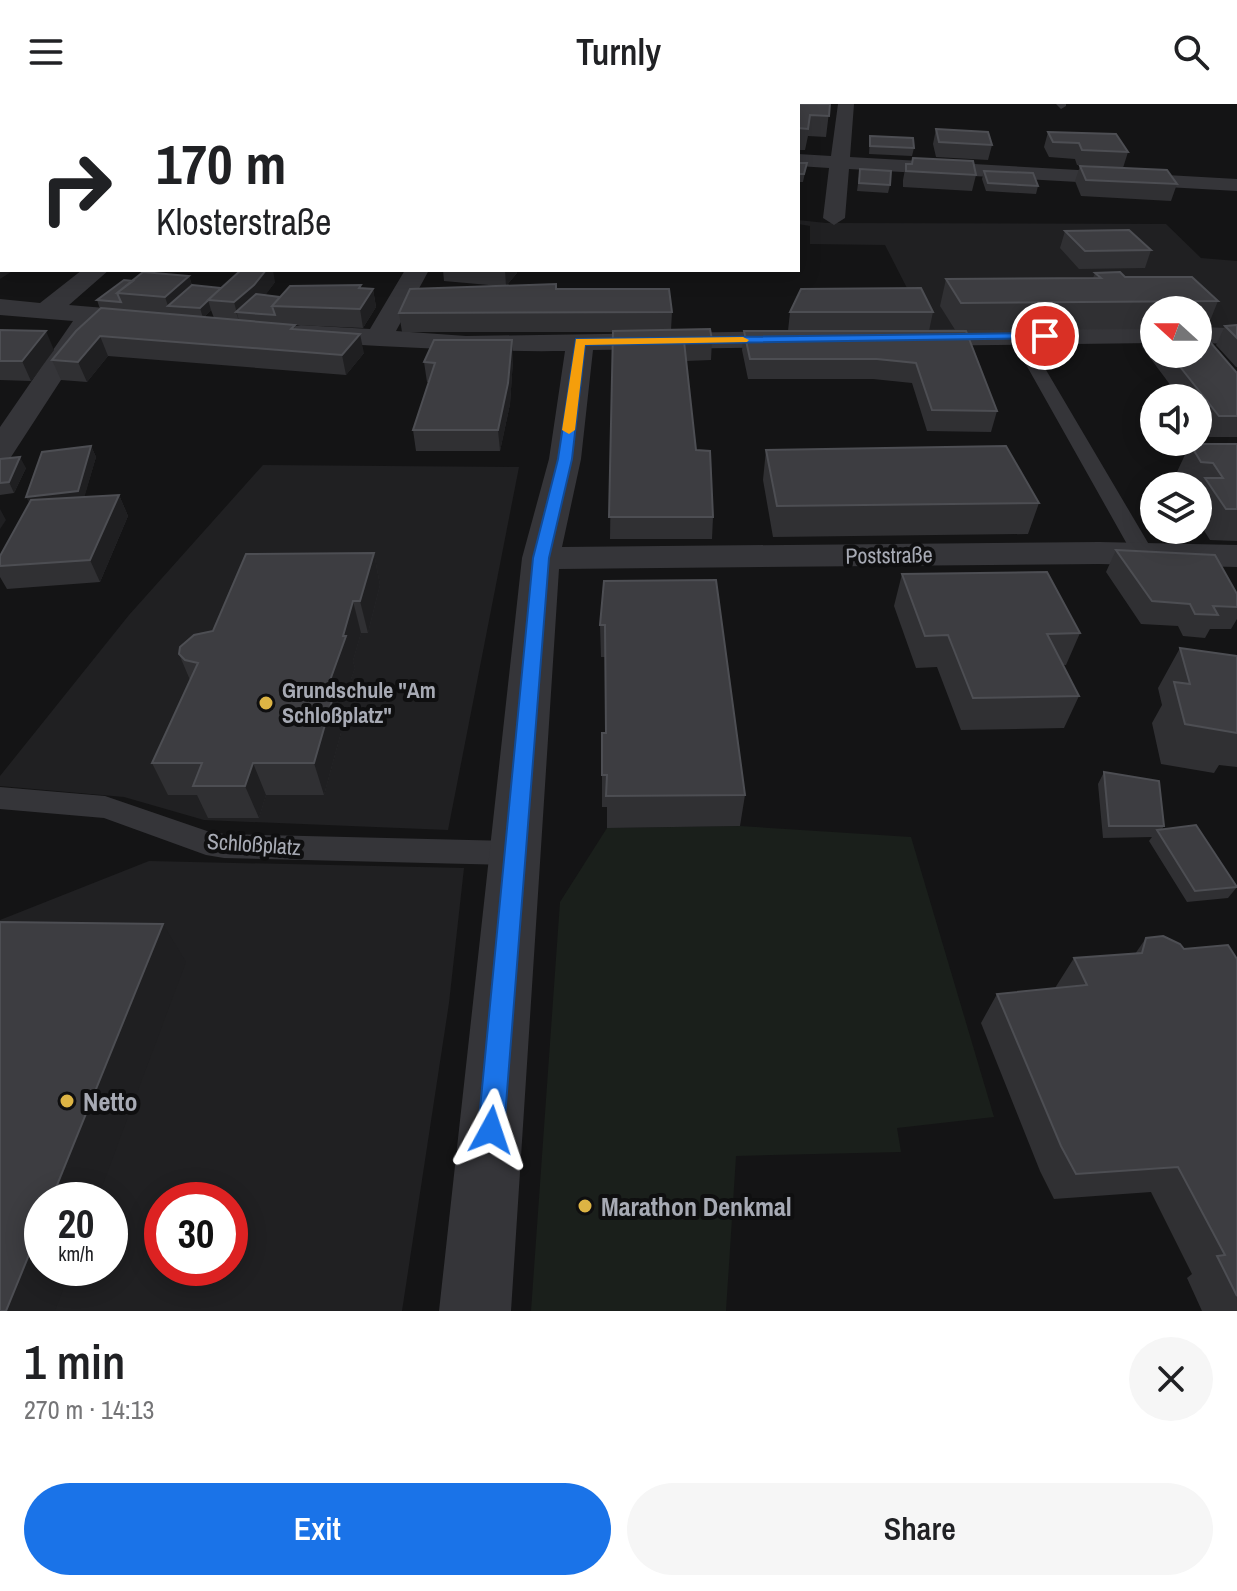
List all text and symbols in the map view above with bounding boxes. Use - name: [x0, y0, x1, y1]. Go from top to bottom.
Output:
- text: Turnly: [576, 28, 661, 76]
- icon: menu: [24, 30, 68, 74]
- icon: search: [1169, 30, 1213, 74]
- text: 170 m: [156, 126, 286, 201]
- icon: right: [24, 136, 128, 240]
- text: Klosterstraße: [156, 198, 332, 246]
- north arrow: [1140, 296, 1212, 368]
- map controls: [1140, 296, 1212, 544]
- pin: [1011, 302, 1079, 370]
- icon: arrive: [1023, 314, 1067, 358]
- button: sound: [1140, 384, 1212, 456]
- button: layers: [1140, 472, 1212, 544]
- street label: Poststraße: [845, 539, 933, 571]
- place label: Grundschule "Am Schloßplatz": [282, 675, 436, 730]
- marker: Grundschule "Am Schloßplatz": [257, 694, 275, 712]
- street label: Schloßplatz: [206, 826, 302, 862]
- place label: Netto: [83, 1084, 137, 1119]
- position arrow: [449, 1088, 533, 1172]
- marker: Netto: [58, 1092, 76, 1110]
- speed limit sign: 30: [144, 1182, 248, 1286]
- place label: Marathon Denkmal: [601, 1189, 792, 1224]
- text: 20: [58, 1197, 94, 1250]
- marker: Marathon Denkmal: [576, 1197, 594, 1215]
- text: km/h: [58, 1240, 94, 1267]
- text: 1 min: [24, 1329, 125, 1394]
- button: close: [1129, 1337, 1213, 1421]
- text: 270 m · 14:13: [24, 1392, 154, 1427]
- button: Exit: [24, 1483, 611, 1575]
- button: Share: [627, 1483, 1213, 1575]

